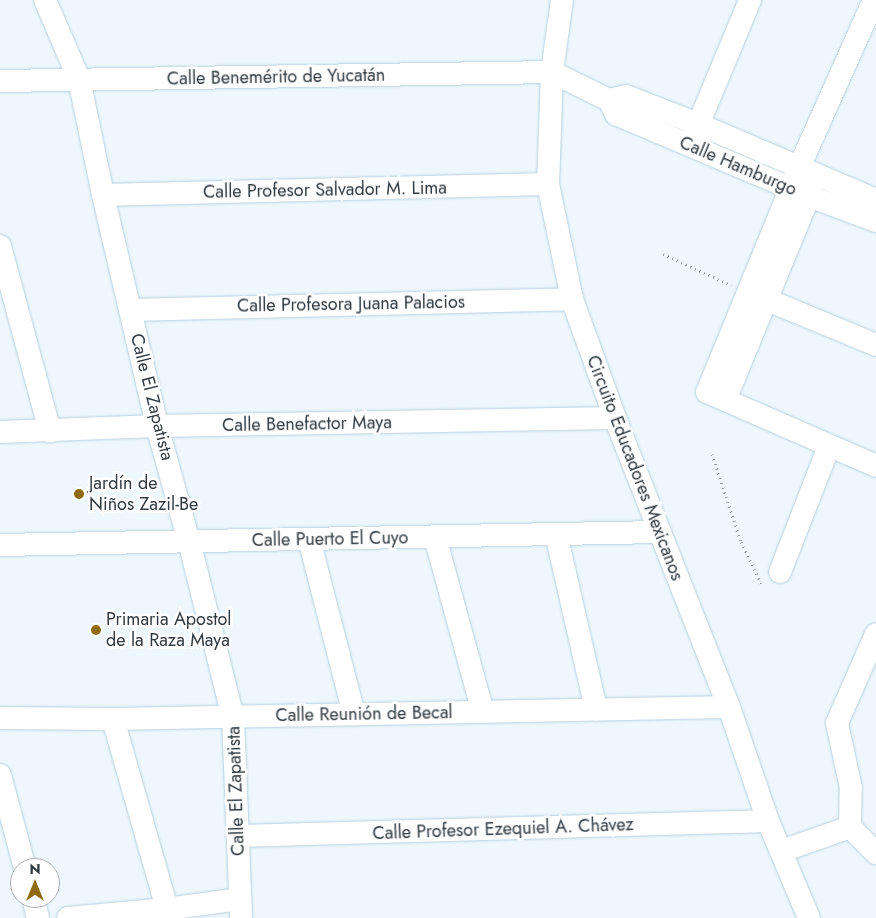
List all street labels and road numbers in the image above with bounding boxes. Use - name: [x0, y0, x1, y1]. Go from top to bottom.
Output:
- street label: Calle Benemérito de Yucatán: [167, 64, 385, 90]
- street label: Calle Hamburgo: [676, 132, 800, 200]
- street label: Calle Profesor Salvador M. Lima: [203, 177, 447, 203]
- street label: Calle Profesora Juana Palacios: [237, 291, 465, 317]
- street label: Calle El Zapatista: [126, 331, 178, 463]
- street label: Circuito Educadores Mexicanos: [582, 352, 688, 584]
- street label: Calle Benefactor Maya: [222, 412, 392, 436]
- street label: Calle Puerto El Cuyo: [252, 527, 408, 551]
- street label: Calle Reunión de Becal: [275, 702, 453, 726]
- street label: Calle El Zapatista: [223, 726, 249, 856]
- street label: Calle Profesor Ezequiel A. Chávez: [372, 814, 634, 844]

